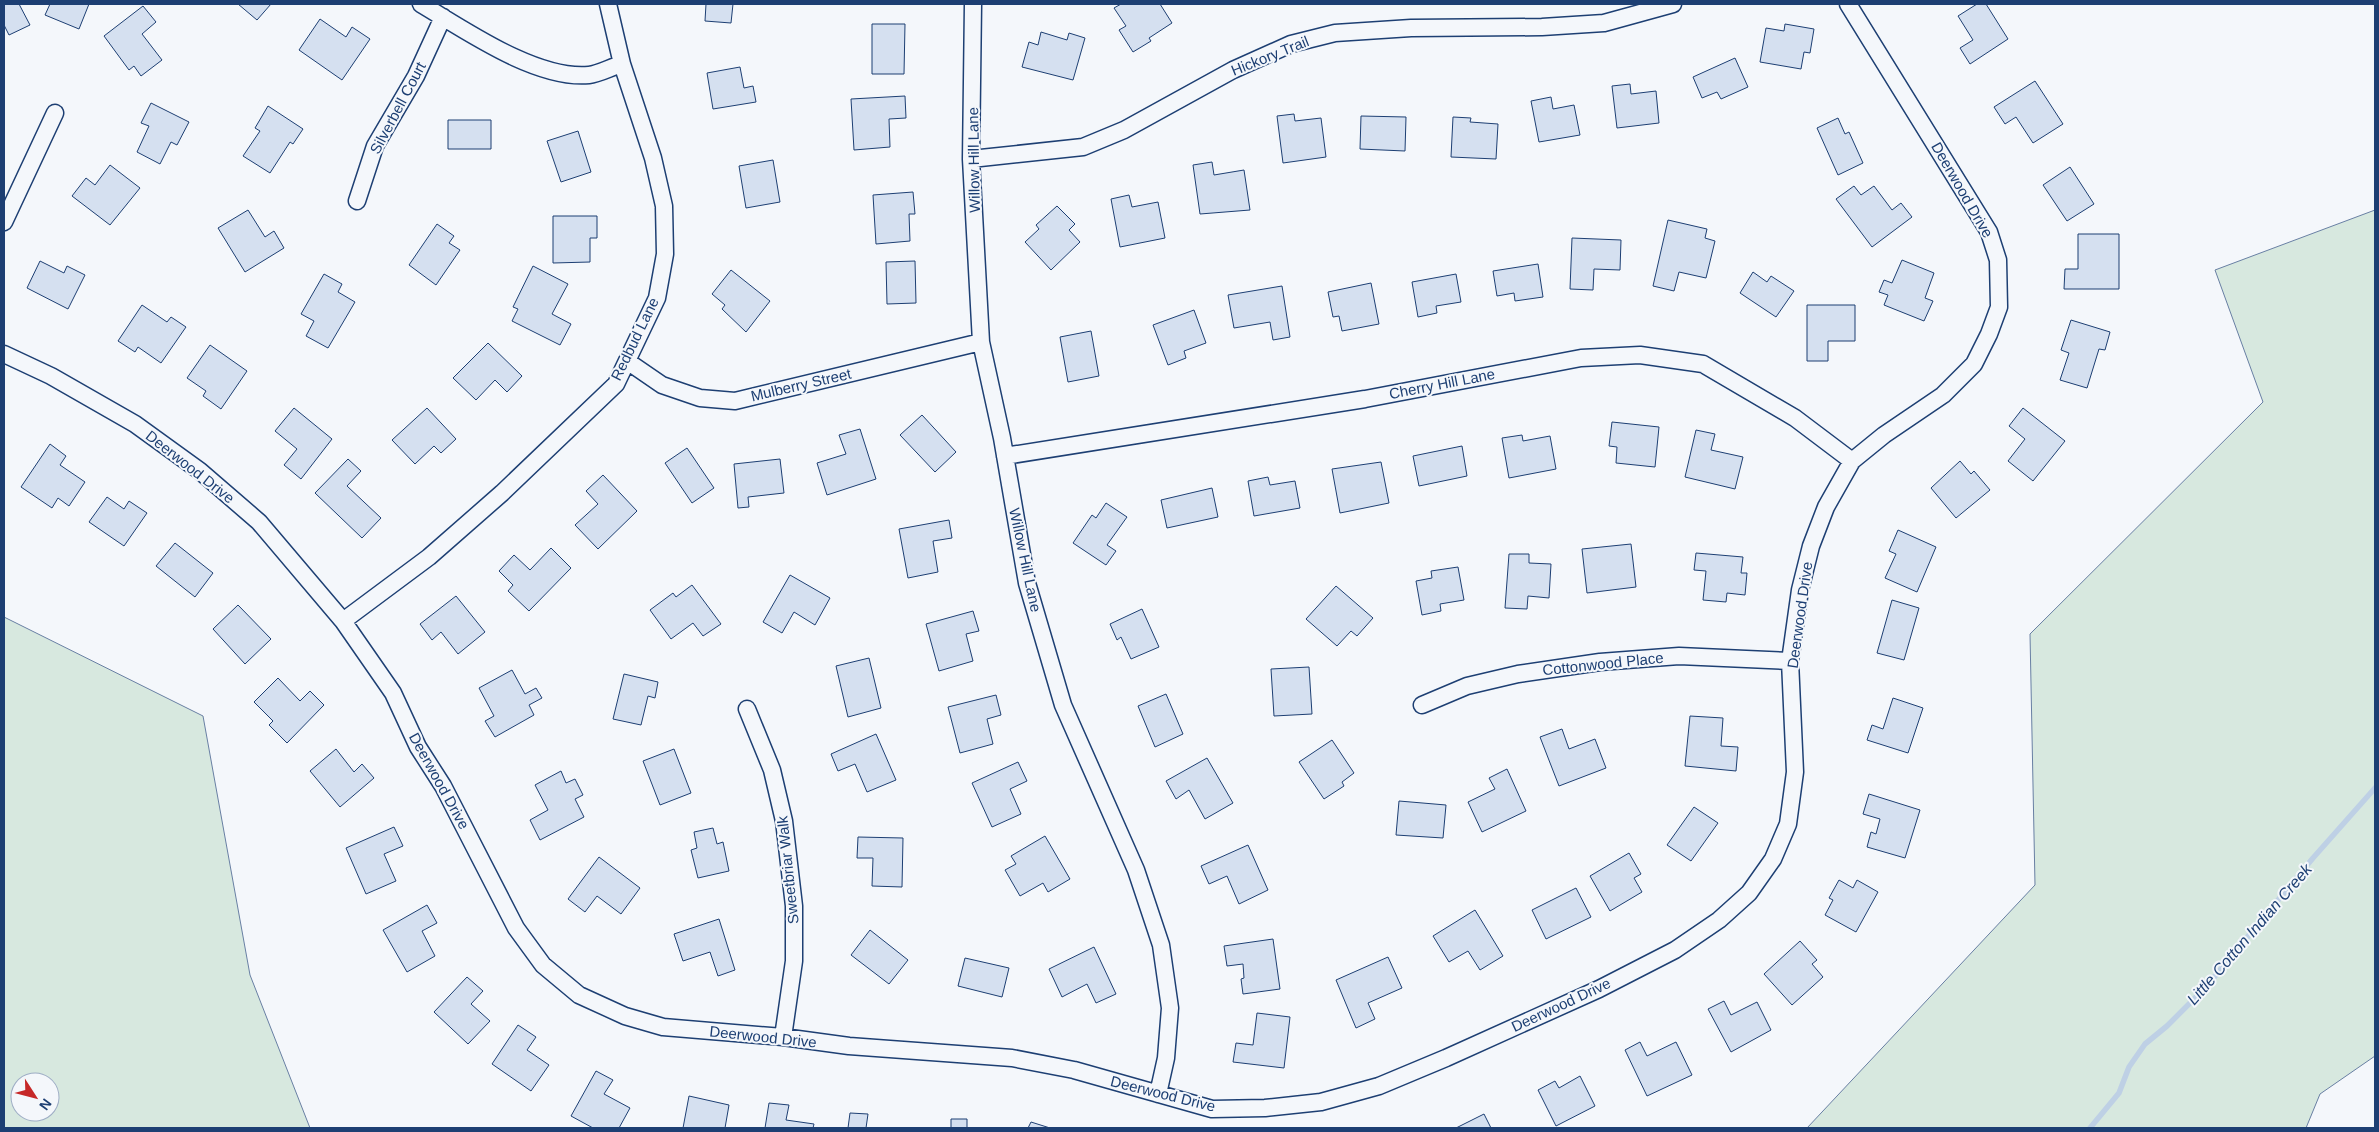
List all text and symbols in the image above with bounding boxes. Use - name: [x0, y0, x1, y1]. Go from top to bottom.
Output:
- street label: Hickory Trail: [1228, 32, 1311, 79]
- street label: Silverbell Court: [366, 58, 429, 157]
- street label: Willow Hill Lane: [964, 107, 983, 213]
- street label: Deerwood Drive: [1928, 139, 1997, 241]
- street label: Redbud Lane: [607, 295, 662, 383]
- street label: Mulberry Street: [749, 365, 854, 404]
- street label: Cherry Hill Lane: [1387, 365, 1496, 402]
- street label: Deerwood Drive: [143, 427, 238, 506]
- street label: Willow Hill Lane: [1006, 506, 1045, 613]
- street label: Deerwood Drive: [1784, 560, 1815, 669]
- street label: Cottonwood Place: [1542, 649, 1664, 678]
- street label: Deerwood Drive: [406, 730, 473, 832]
- street label: Sweetbriar Walk: [773, 815, 802, 925]
- water label: Little Cotton Indian Creek: [2184, 860, 2316, 1008]
- street label: Deerwood Drive: [1508, 974, 1613, 1035]
- street label: Deerwood Drive: [709, 1022, 817, 1051]
- north arrow: [10, 1072, 60, 1122]
- street label: Deerwood Drive: [1109, 1072, 1217, 1115]
- text: N: [36, 1096, 55, 1113]

